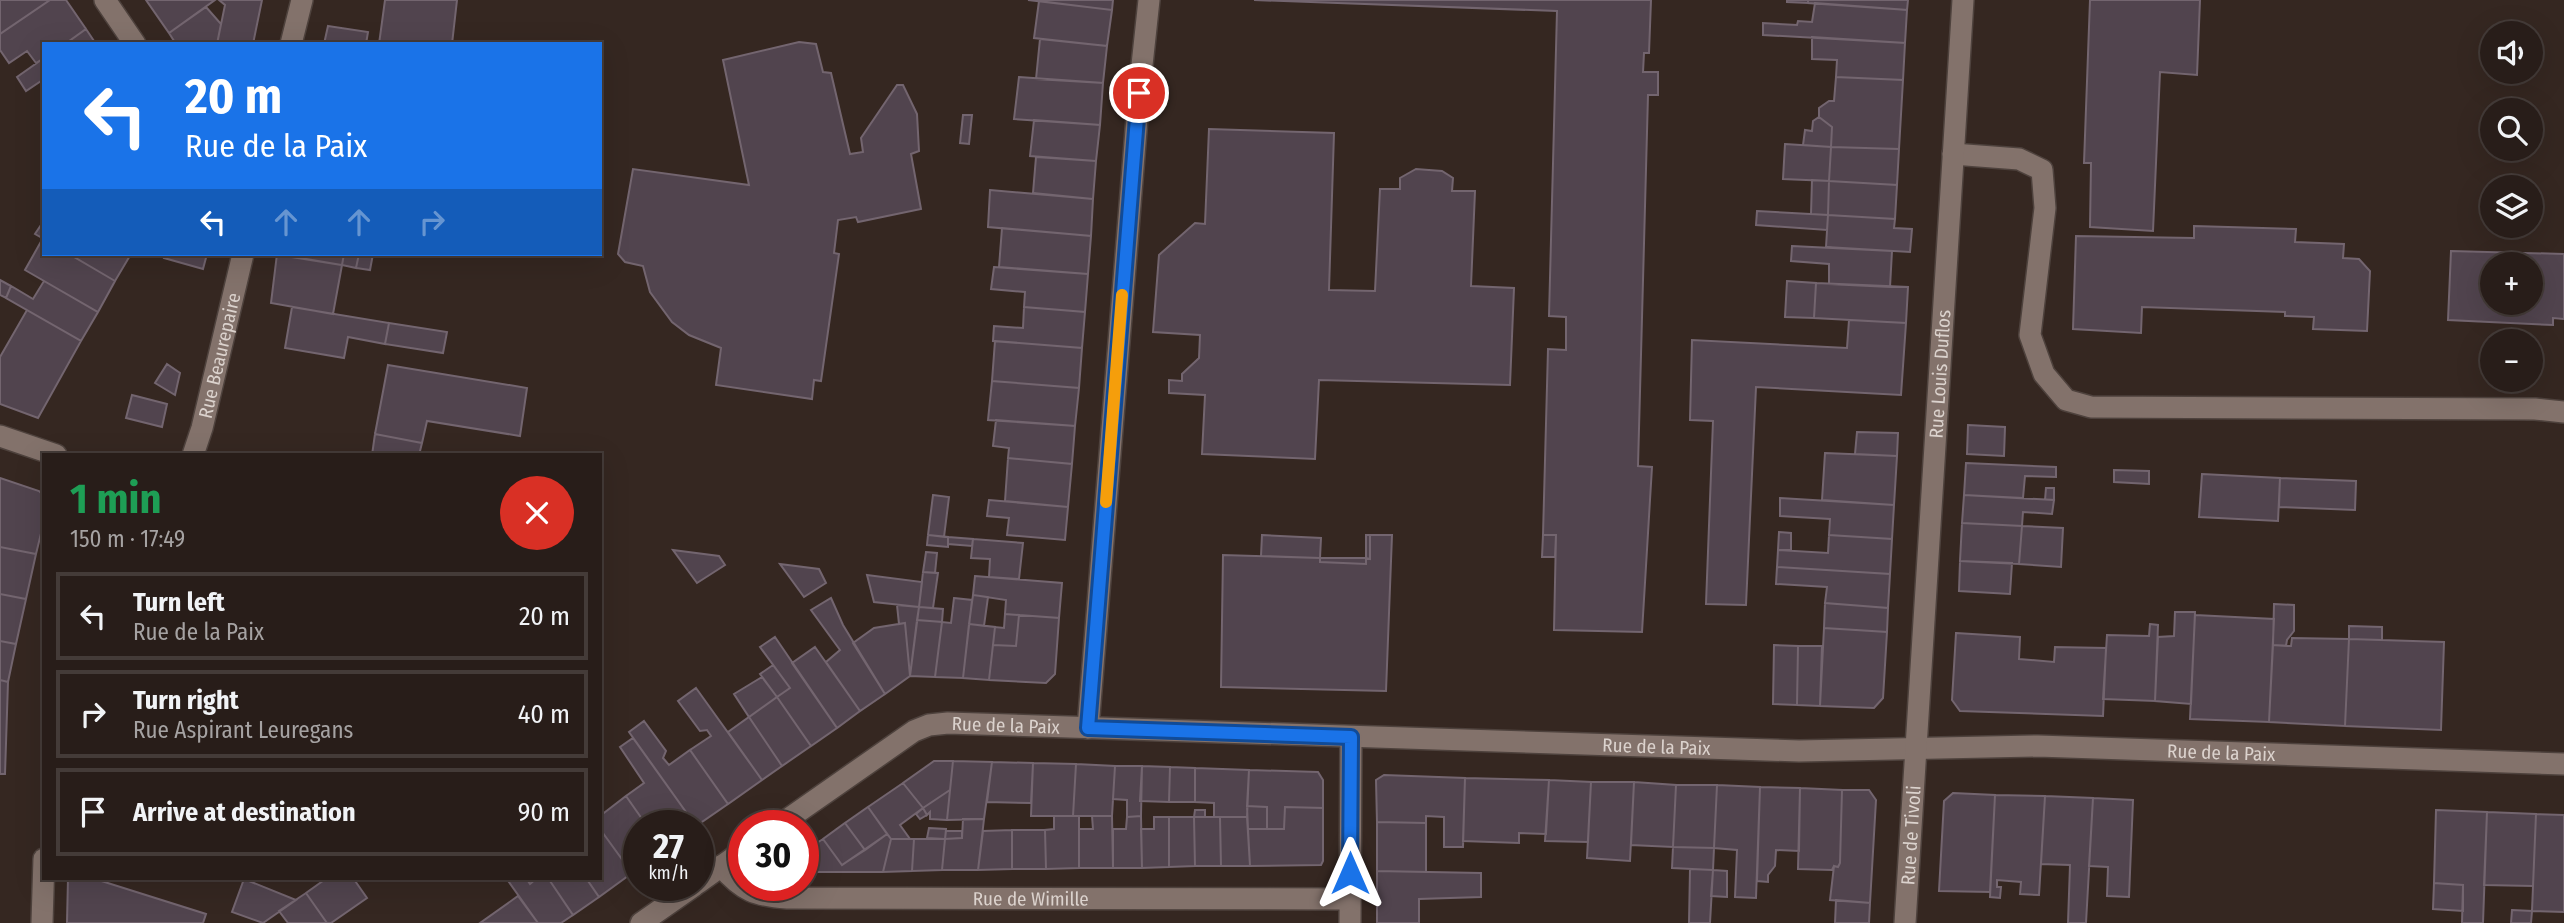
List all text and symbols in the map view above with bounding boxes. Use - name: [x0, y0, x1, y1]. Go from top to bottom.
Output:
- map controls: [2480, 21, 2543, 392]
- button: sound: [2480, 21, 2543, 84]
- pin: [1109, 63, 1169, 123]
- text: 20 m: [185, 67, 282, 126]
- icon: left: [70, 70, 161, 161]
- icon: arrive: [1120, 74, 1158, 112]
- button: search: [2480, 98, 2543, 161]
- text: Rue de la Paix: [185, 127, 367, 165]
- button: layers: [2480, 175, 2543, 238]
- icon: left: [194, 203, 232, 241]
- icon: ahead: [267, 203, 305, 241]
- icon: ahead: [340, 203, 378, 241]
- icon: right: [413, 203, 451, 241]
- button: +: [2480, 252, 2543, 315]
- street label: Rue Beaurepaire: [193, 290, 245, 420]
- street label: Rue Louis Duflos: [1924, 309, 1955, 439]
- button: −: [2480, 329, 2543, 392]
- text: 1 min: [70, 474, 161, 524]
- button: close: [500, 476, 574, 550]
- text: 150 m · 17:49: [70, 525, 185, 553]
- text: Turn left: [133, 587, 225, 618]
- icon: left: [74, 597, 112, 635]
- text: 20 m: [519, 601, 570, 632]
- text: Rue de la Paix: [133, 618, 264, 646]
- text: Turn right: [133, 685, 239, 716]
- icon: right: [74, 695, 112, 733]
- text: 40 m: [518, 699, 570, 730]
- street label: Rue de la Paix: [951, 712, 1061, 738]
- text: Rue Aspirant Leuregans: [133, 716, 353, 744]
- street label: Rue de la Paix: [1602, 733, 1712, 760]
- street label: Rue de la Paix: [2167, 739, 2276, 766]
- street label: Rue de Tivoli: [1896, 785, 1925, 886]
- icon: arrive: [74, 793, 112, 831]
- text: Arrive at destination: [133, 797, 356, 828]
- text: 90 m: [518, 797, 570, 828]
- speed limit sign: 30: [728, 810, 819, 901]
- text: 27: [653, 825, 684, 867]
- position arrow: [1313, 836, 1387, 910]
- text: km/h: [648, 862, 689, 884]
- street label: Rue de Wimille: [973, 887, 1089, 910]

